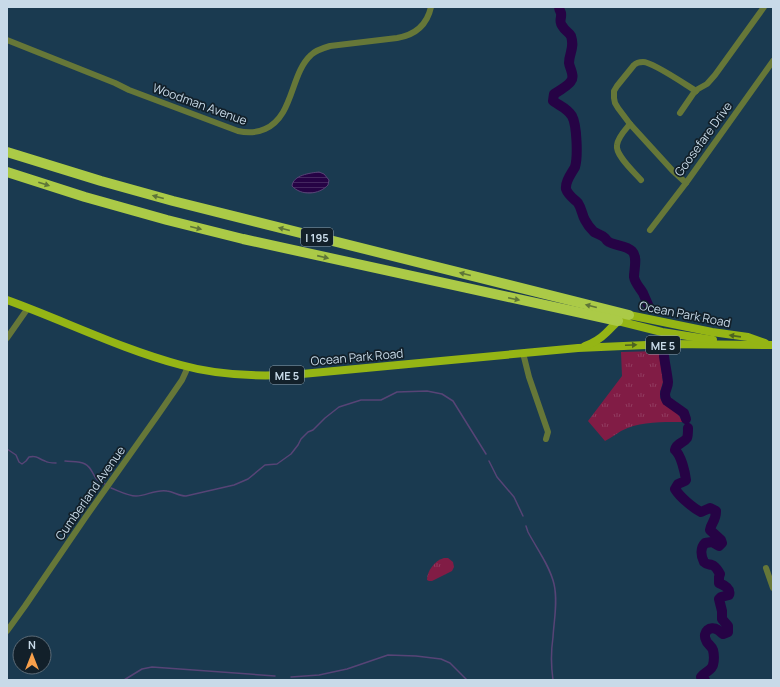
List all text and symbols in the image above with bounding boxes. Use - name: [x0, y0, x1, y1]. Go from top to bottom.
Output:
- street label: Woodman Avenue: [150, 79, 250, 129]
- street label: Goosefare Drive: [670, 98, 736, 180]
- one-way arrow: [39, 181, 51, 187]
- one-way arrow: [152, 194, 164, 200]
- one-way arrow: [190, 225, 202, 231]
- one-way arrow: [278, 226, 290, 232]
- road number: I 195: [301, 228, 333, 246]
- one-way arrow: [317, 254, 329, 260]
- one-way arrow: [458, 271, 471, 277]
- one-way arrow: [508, 296, 521, 302]
- street label: Ocean Park Road: [638, 297, 732, 331]
- one-way arrow: [585, 302, 597, 308]
- one-way arrow: [729, 333, 741, 339]
- road number: ME 5: [646, 336, 680, 354]
- one-way arrow: [625, 342, 637, 349]
- street label: Ocean Park Road: [310, 344, 404, 370]
- road number: ME 5: [270, 366, 304, 384]
- street label: Cumberland Avenue: [51, 442, 129, 544]
- north arrow: [12, 635, 52, 675]
- text: N: [28, 637, 36, 652]

